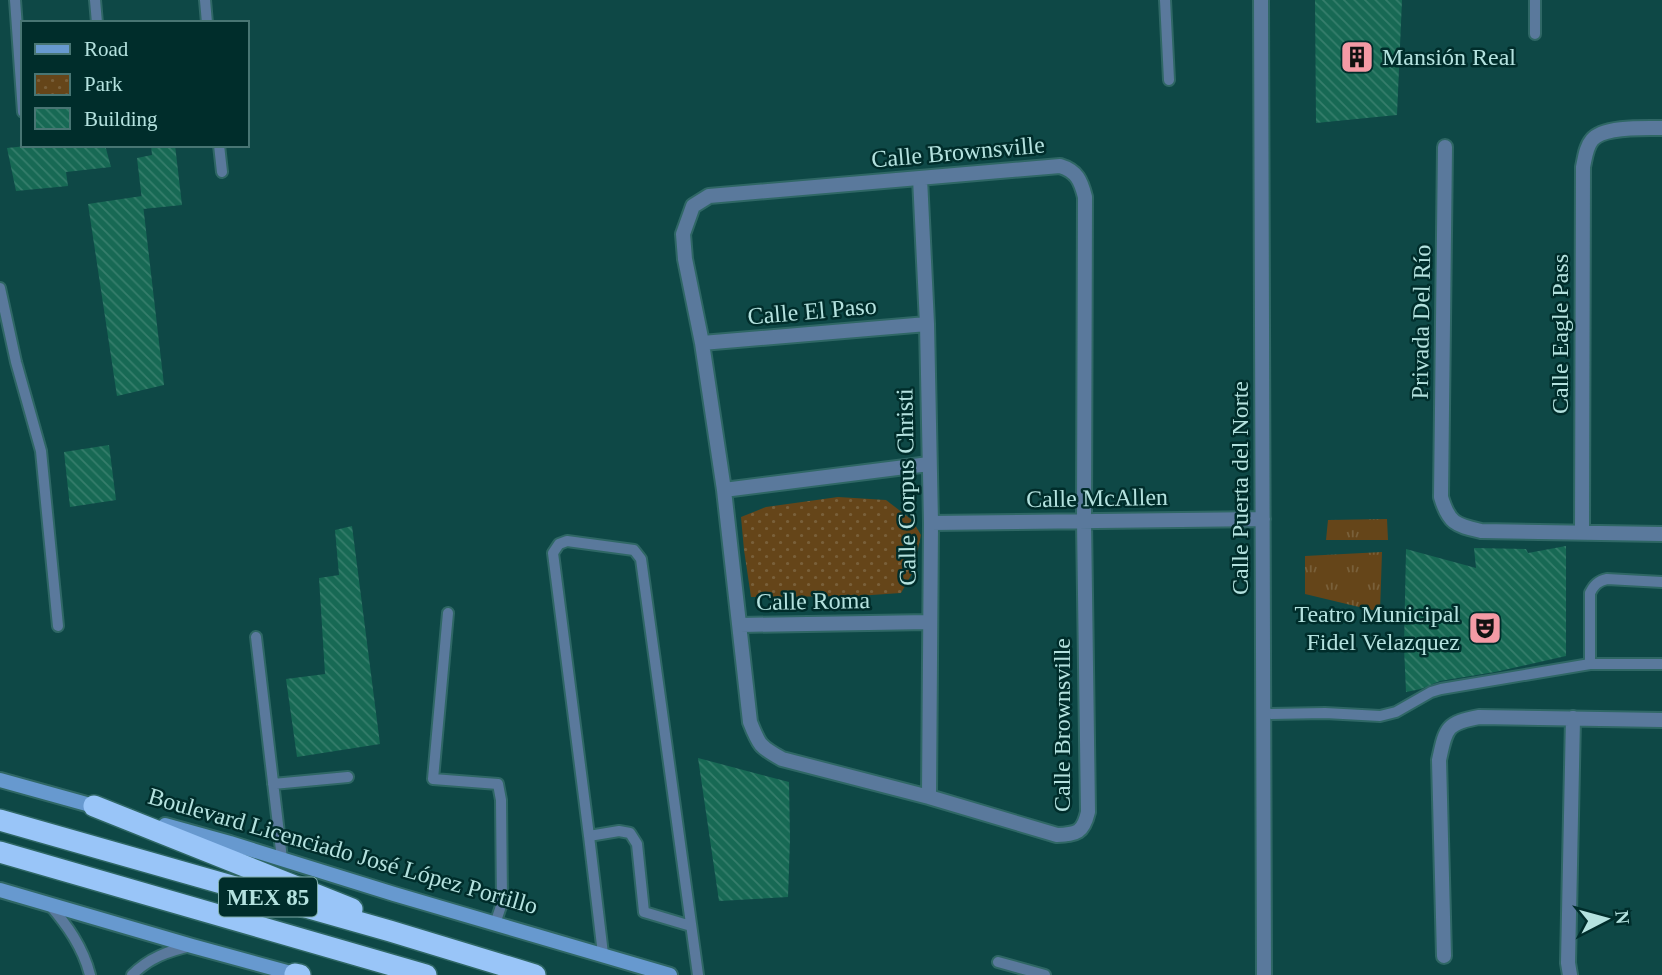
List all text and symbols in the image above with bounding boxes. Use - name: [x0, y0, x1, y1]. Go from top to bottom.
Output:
- legend: [21, 21, 248, 147]
- text: Road: [84, 37, 129, 61]
- building icon: Mansión Real: [1338, 38, 1376, 76]
- place label: Mansión Real: [1382, 44, 1516, 70]
- text: Park: [84, 72, 123, 96]
- text: Building: [84, 107, 158, 131]
- street label: Calle Brownsville: [870, 131, 1046, 173]
- street label: Privada Del Río: [1407, 244, 1435, 400]
- street label: Calle Eagle Pass: [1547, 254, 1573, 414]
- street label: Calle El Paso: [746, 292, 878, 330]
- street label: Calle Puerta del Norte: [1227, 381, 1253, 595]
- street label: Calle Corpus Christi: [891, 388, 921, 586]
- street label: Calle McAllen: [1026, 484, 1168, 512]
- street label: Calle Roma: [756, 587, 871, 615]
- place label: Teatro Municipal Fidel Velazquez: [1294, 601, 1460, 655]
- theatre icon: Teatro Municipal Fidel Velazquez: [1466, 609, 1504, 647]
- street label: Calle Brownsville: [1049, 638, 1075, 812]
- street label: Boulevard Licenciado José López Portillo: [145, 783, 541, 919]
- road number: MEX 85: [219, 877, 317, 916]
- north arrow: [1571, 884, 1641, 954]
- text: N: [1611, 909, 1634, 925]

